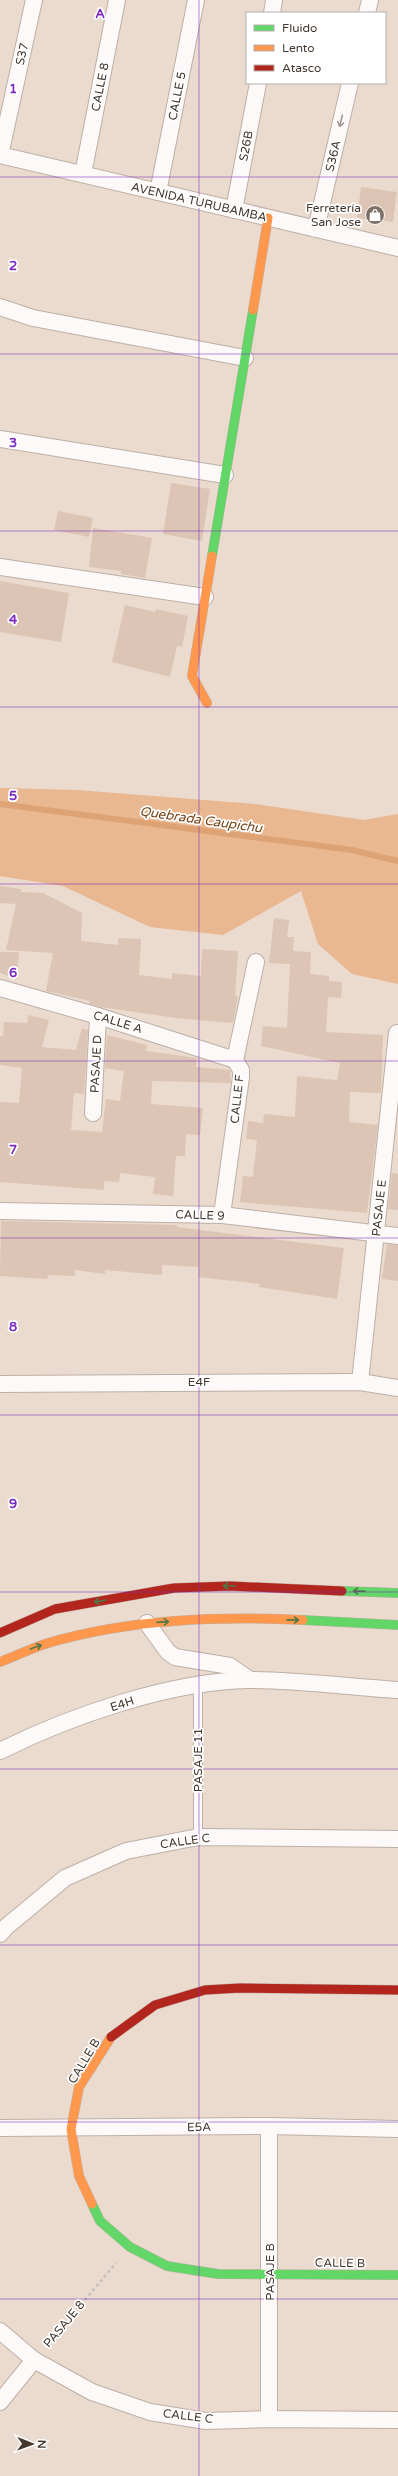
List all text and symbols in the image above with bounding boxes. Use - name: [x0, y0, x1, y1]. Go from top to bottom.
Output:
- text: A: [95, 6, 105, 22]
- legend: [246, 12, 386, 84]
- text: Fluido: [282, 21, 317, 35]
- text: Lento: [282, 41, 315, 55]
- street label: S37: [13, 42, 31, 66]
- street label: CALLE 8: [88, 61, 112, 113]
- text: Atasco: [282, 61, 321, 75]
- street label: CALLE 5: [165, 70, 189, 122]
- text: 1: [9, 81, 17, 97]
- one-way arrow: [337, 114, 345, 127]
- street label: S26B: [236, 130, 256, 162]
- street label: S36A: [323, 139, 343, 173]
- street label: AVENIDA TURUBAMBA: [130, 180, 268, 224]
- place label: Ferretería San Jose: [306, 201, 361, 229]
- shop icon: Ferretería San Jose: [364, 204, 386, 226]
- text: 2: [9, 258, 17, 274]
- text: 3: [9, 435, 17, 451]
- text: 4: [9, 612, 18, 628]
- text: 5: [9, 788, 17, 804]
- water label: Quebrada Caupichu: [139, 803, 264, 837]
- text: 6: [9, 965, 17, 981]
- street label: CALLE A: [92, 1008, 144, 1036]
- street label: PASAJE D: [87, 1035, 105, 1093]
- street label: CALLE F: [227, 1074, 247, 1124]
- text: 7: [9, 1142, 17, 1158]
- street label: PASAJE E: [369, 1179, 389, 1237]
- street label: CALLE 9: [175, 1207, 225, 1223]
- text: 8: [9, 1319, 17, 1335]
- street label: E4F: [188, 1375, 210, 1389]
- text: 9: [9, 1496, 17, 1512]
- one-way arrow: [223, 1582, 236, 1590]
- one-way arrow: [353, 1588, 366, 1595]
- one-way arrow: [94, 1597, 107, 1605]
- one-way arrow: [286, 1616, 299, 1624]
- one-way arrow: [156, 1618, 169, 1625]
- one-way arrow: [30, 1643, 42, 1651]
- street label: E4H: [108, 1694, 136, 1714]
- street label: PASAJE 11: [191, 1728, 205, 1792]
- street label: CALLE C: [159, 1831, 211, 1851]
- street label: CALLE B: [65, 2036, 103, 2086]
- street label: E5A: [187, 2120, 211, 2134]
- street label: PASAJE B: [263, 2243, 277, 2301]
- street label: CALLE B: [315, 2256, 365, 2270]
- street label: PASAJE 8: [40, 2298, 88, 2350]
- street label: CALLE C: [162, 2406, 214, 2426]
- north arrow: [12, 2424, 52, 2464]
- text: N: [35, 2440, 48, 2449]

